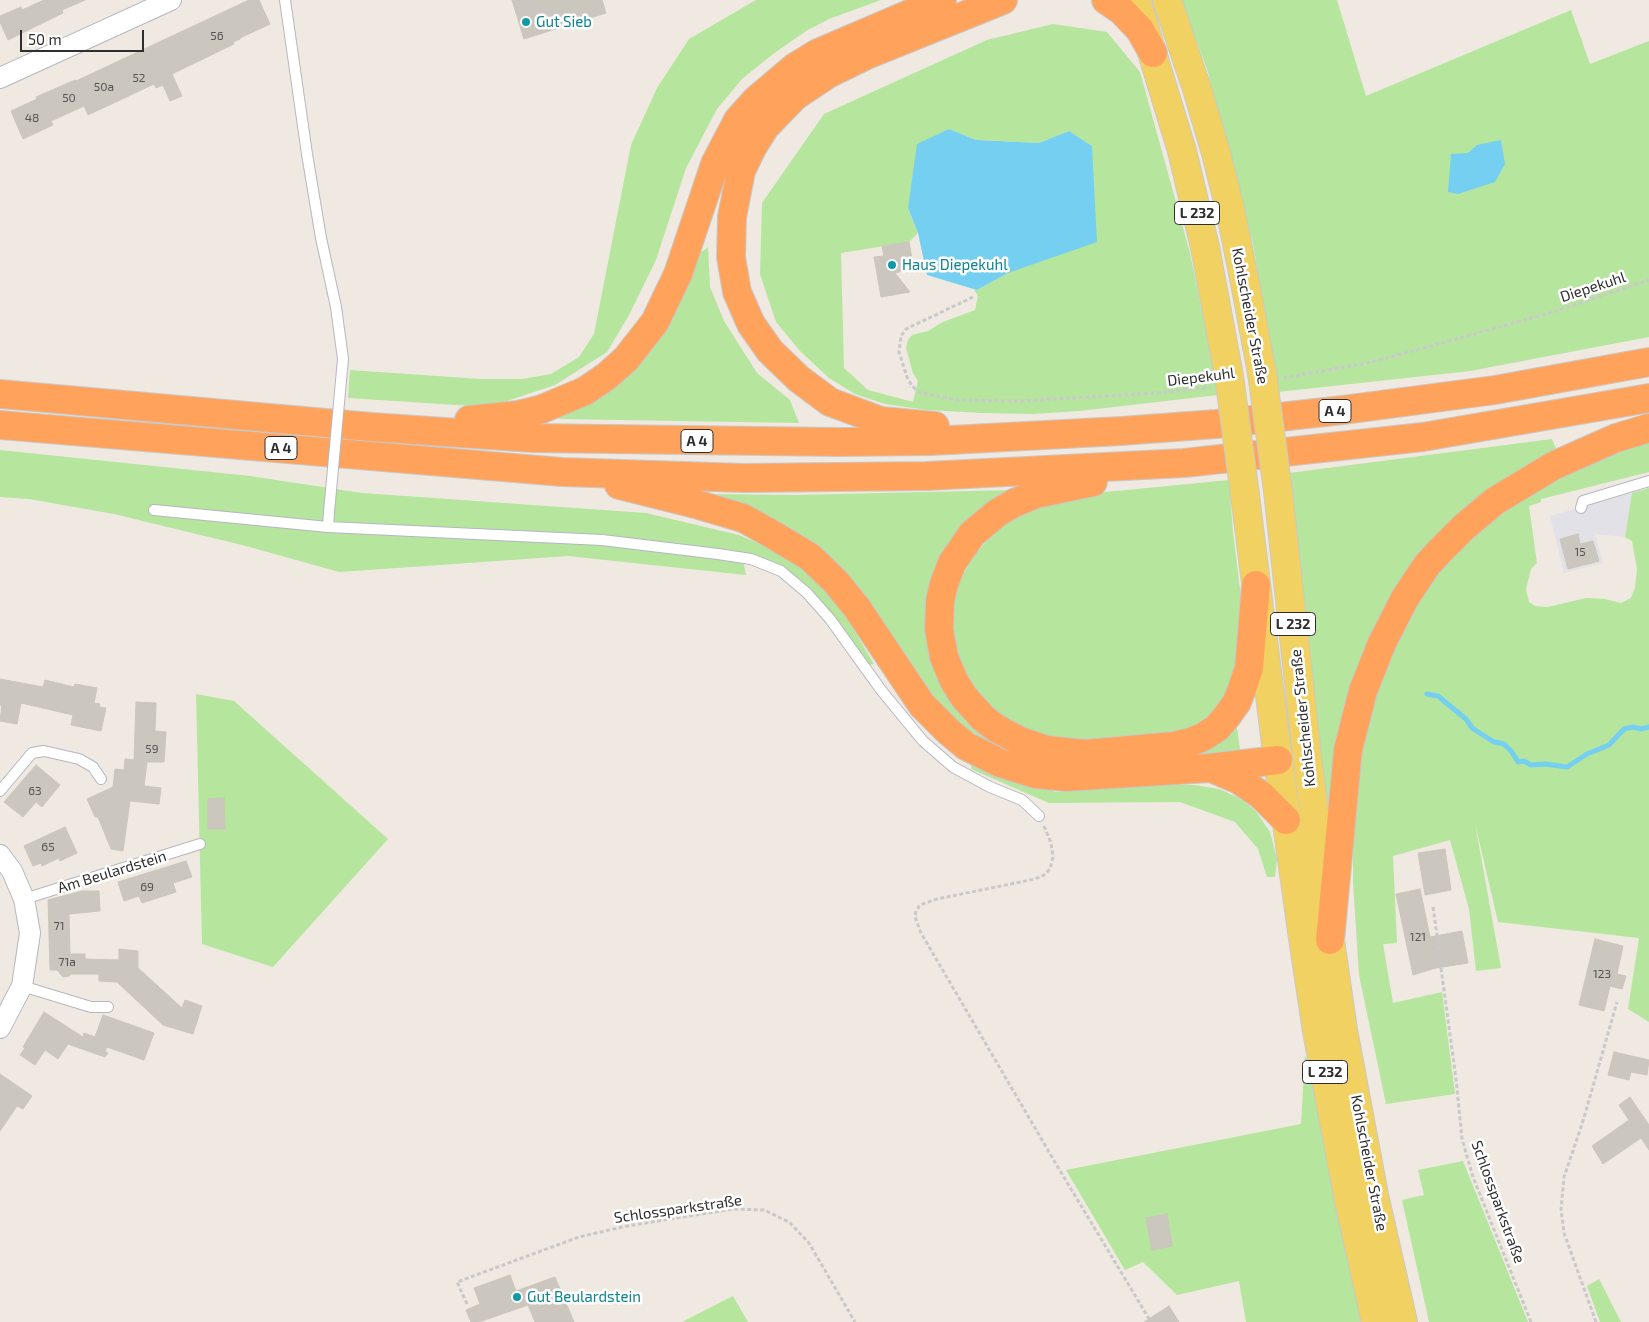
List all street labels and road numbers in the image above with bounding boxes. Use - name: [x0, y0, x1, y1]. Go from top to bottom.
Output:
- road number: L 232: [1174, 202, 1220, 224]
- street label: Kohlscheider Straße: [1228, 246, 1272, 386]
- street label: Diepekuhl: [1558, 268, 1628, 306]
- street label: Diepekuhl: [1166, 364, 1236, 390]
- road number: A 4: [1319, 400, 1351, 422]
- road number: A 4: [681, 430, 713, 452]
- road number: A 4: [265, 436, 297, 459]
- road number: L 232: [1270, 612, 1316, 636]
- street label: Kohlscheider Straße: [1287, 648, 1319, 788]
- street label: Am Beulardstein: [55, 847, 169, 897]
- road number: L 232: [1302, 1060, 1348, 1084]
- street label: Kohlscheider Straße: [1347, 1093, 1391, 1233]
- street label: Schlossparkstraße: [1467, 1138, 1529, 1266]
- street label: Schlossparkstraße: [613, 1191, 743, 1227]

